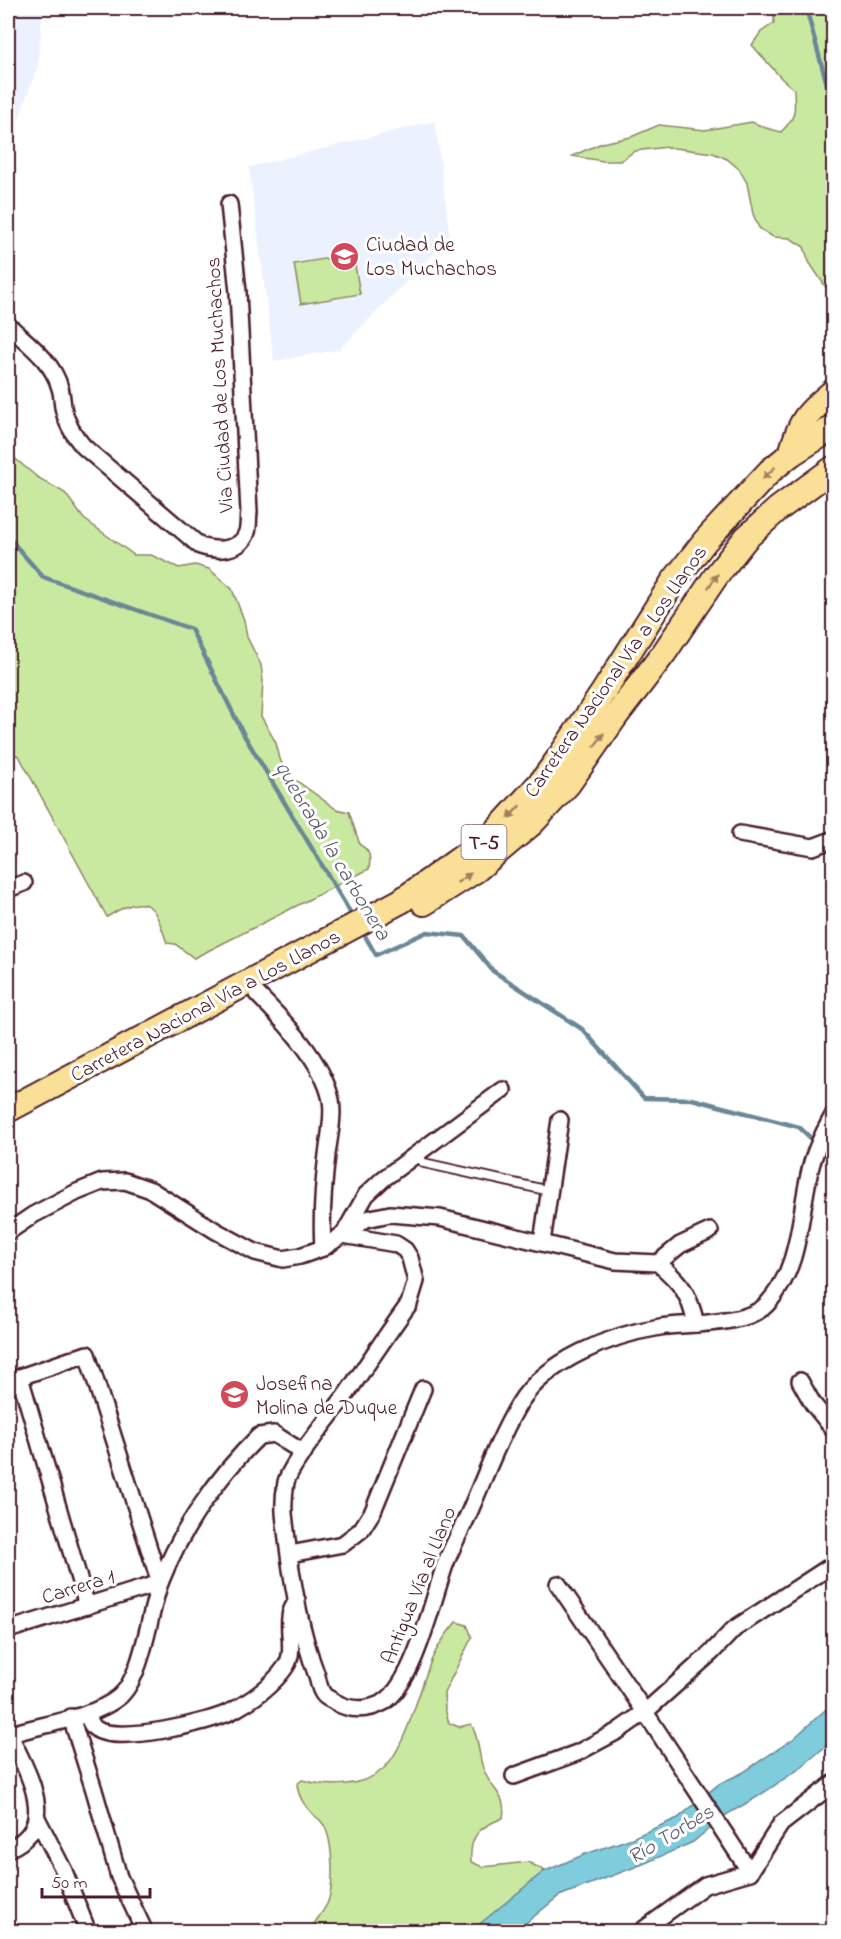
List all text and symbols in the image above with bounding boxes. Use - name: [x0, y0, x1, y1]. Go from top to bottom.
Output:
- place label: Ciudad de Los Muchachos: [366, 231, 497, 285]
- school or university icon: Ciudad de Los Muchachos: [329, 240, 361, 272]
- street label: Via Ciudad de Los Muchachos: [199, 256, 243, 515]
- one-way arrow: [762, 466, 777, 480]
- street label: Carretera Nacional Vía a Los Llanos: [518, 540, 716, 804]
- one-way arrow: [707, 574, 719, 590]
- one-way arrow: [593, 732, 605, 748]
- water label: quebrada la carbonera: [265, 756, 398, 948]
- one-way arrow: [507, 805, 521, 819]
- road number: T-5: [462, 825, 506, 859]
- one-way arrow: [456, 873, 472, 884]
- street label: Carretera Nacional Vía a Los Llanos: [66, 923, 346, 1091]
- place label: Josefina Molina de Duque: [256, 1370, 398, 1424]
- school or university icon: Josefina Molina de Duque: [219, 1379, 251, 1411]
- street label: Antigua Vía al Llano: [375, 1502, 467, 1670]
- street label: Carrera 1: [38, 1562, 119, 1613]
- water label: Río Torbes: [622, 1797, 721, 1874]
- scale bar: [42, 1861, 150, 1899]
- text: 50 m: [51, 1871, 88, 1897]

